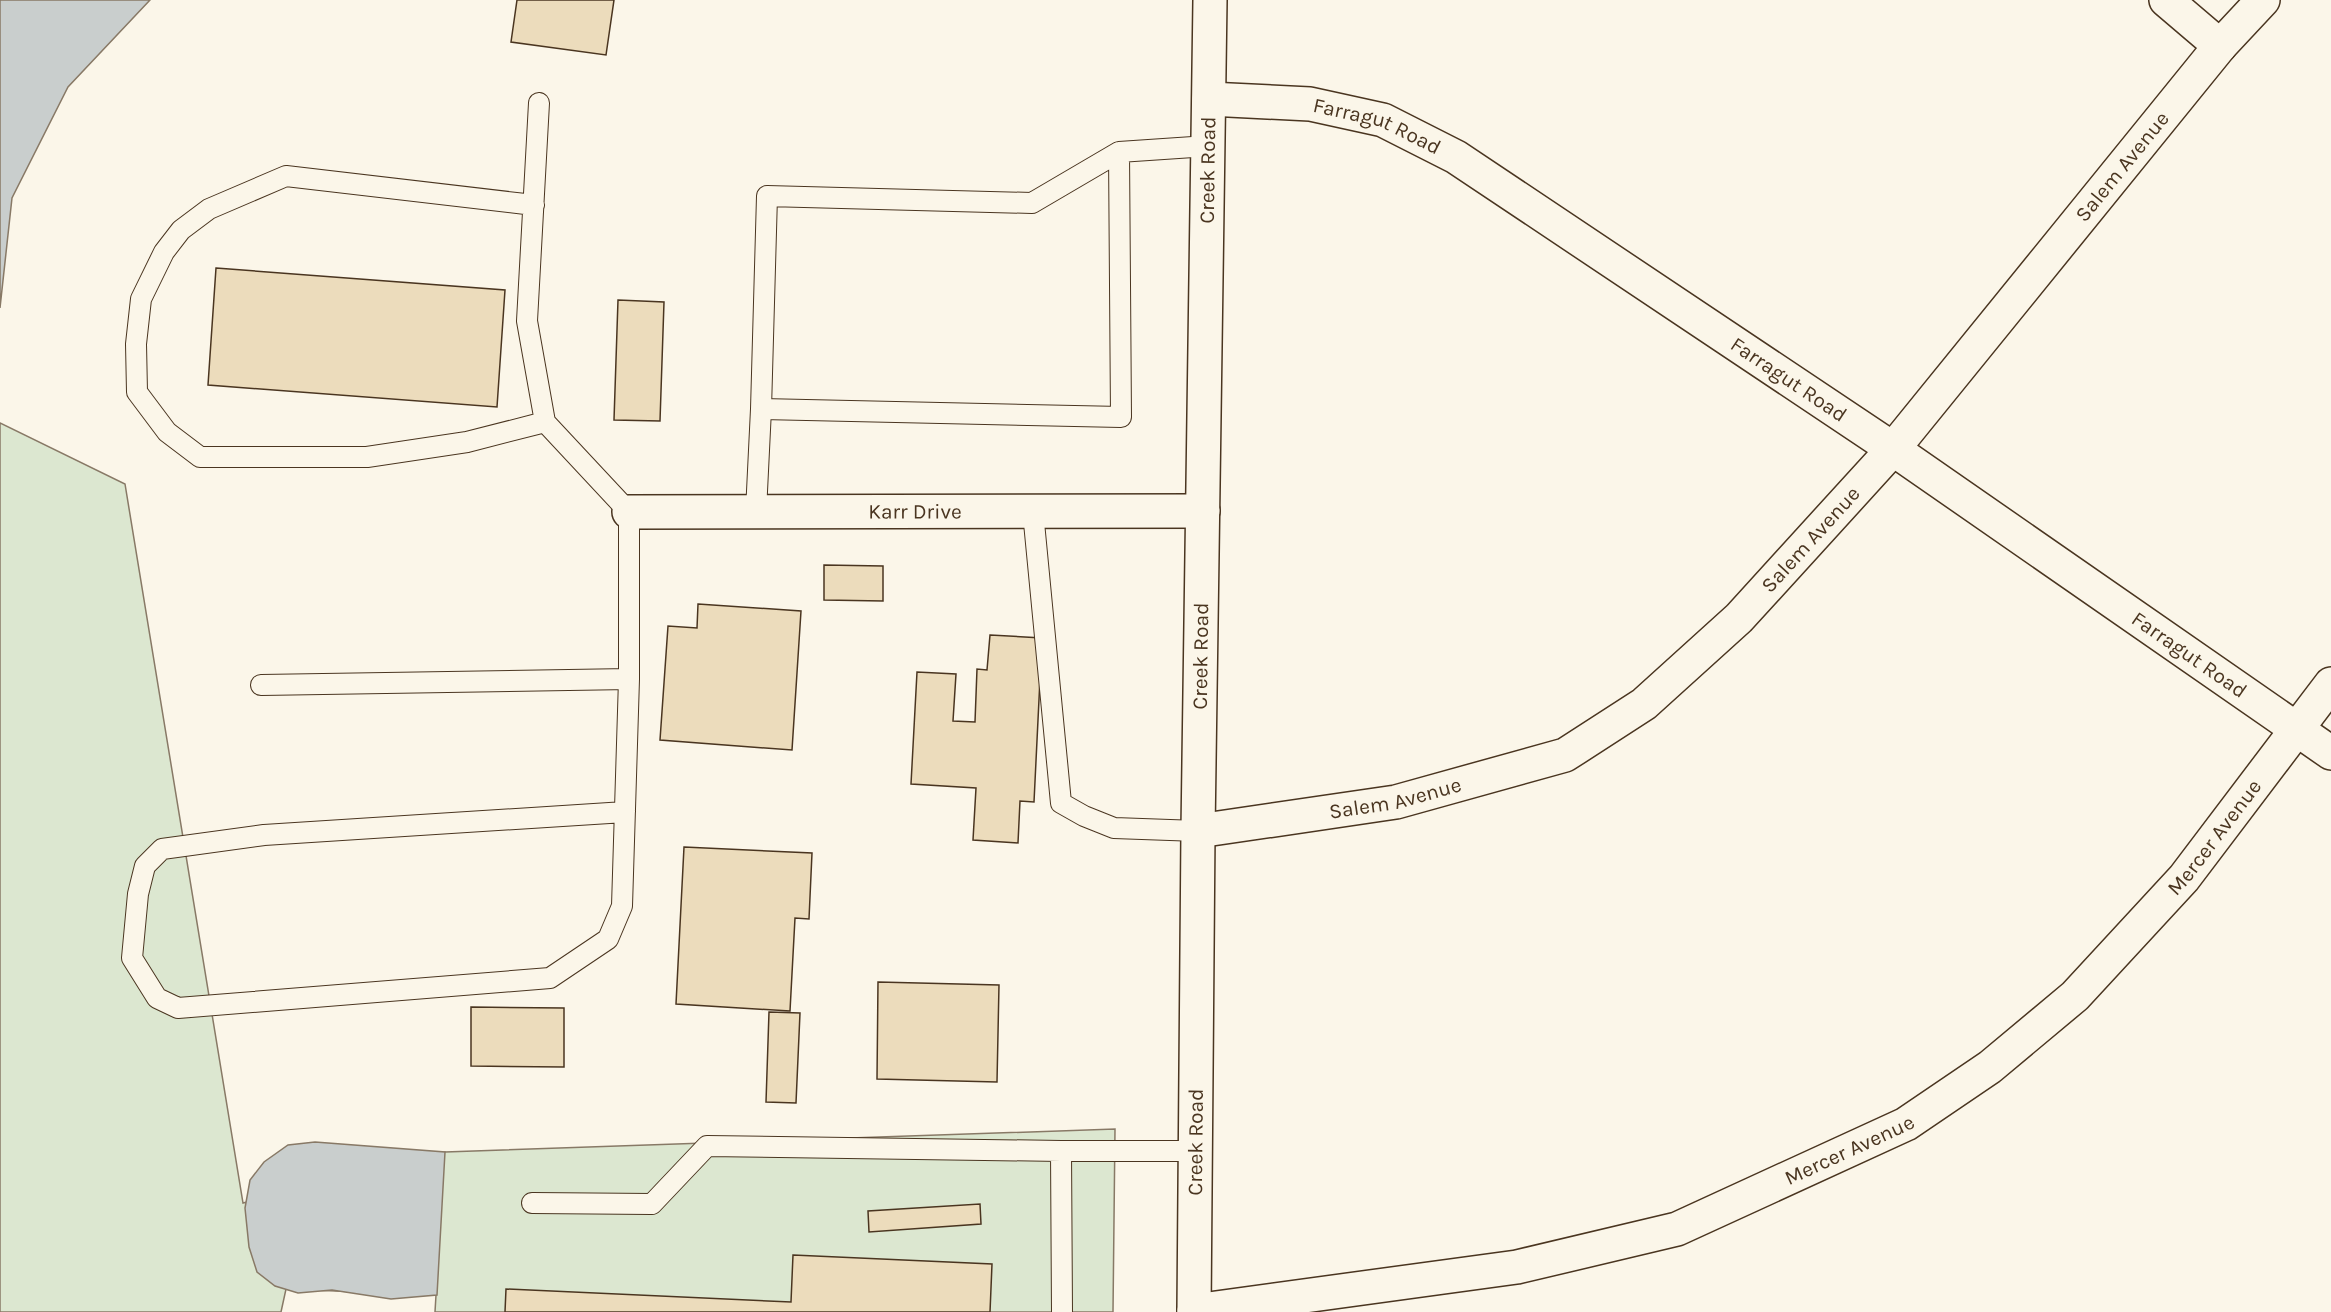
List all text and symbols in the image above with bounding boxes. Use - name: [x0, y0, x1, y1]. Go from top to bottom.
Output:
- street label: Farragut Road: [1311, 93, 1445, 159]
- street label: Salem Avenue: [2070, 107, 2174, 227]
- street label: Creek Road: [1195, 116, 1220, 224]
- street label: Farragut Road: [1726, 332, 1851, 427]
- street label: Salem Avenue: [1756, 482, 1865, 597]
- street label: Karr Drive: [868, 499, 962, 524]
- street label: Creek Road: [1188, 602, 1213, 710]
- street label: Farragut Road: [2127, 606, 2252, 703]
- street label: Salem Avenue: [1327, 772, 1464, 824]
- street label: Mercer Avenue: [2162, 775, 2266, 900]
- street label: Creek Road: [1183, 1088, 1208, 1196]
- street label: Mercer Avenue: [1781, 1110, 1919, 1190]

